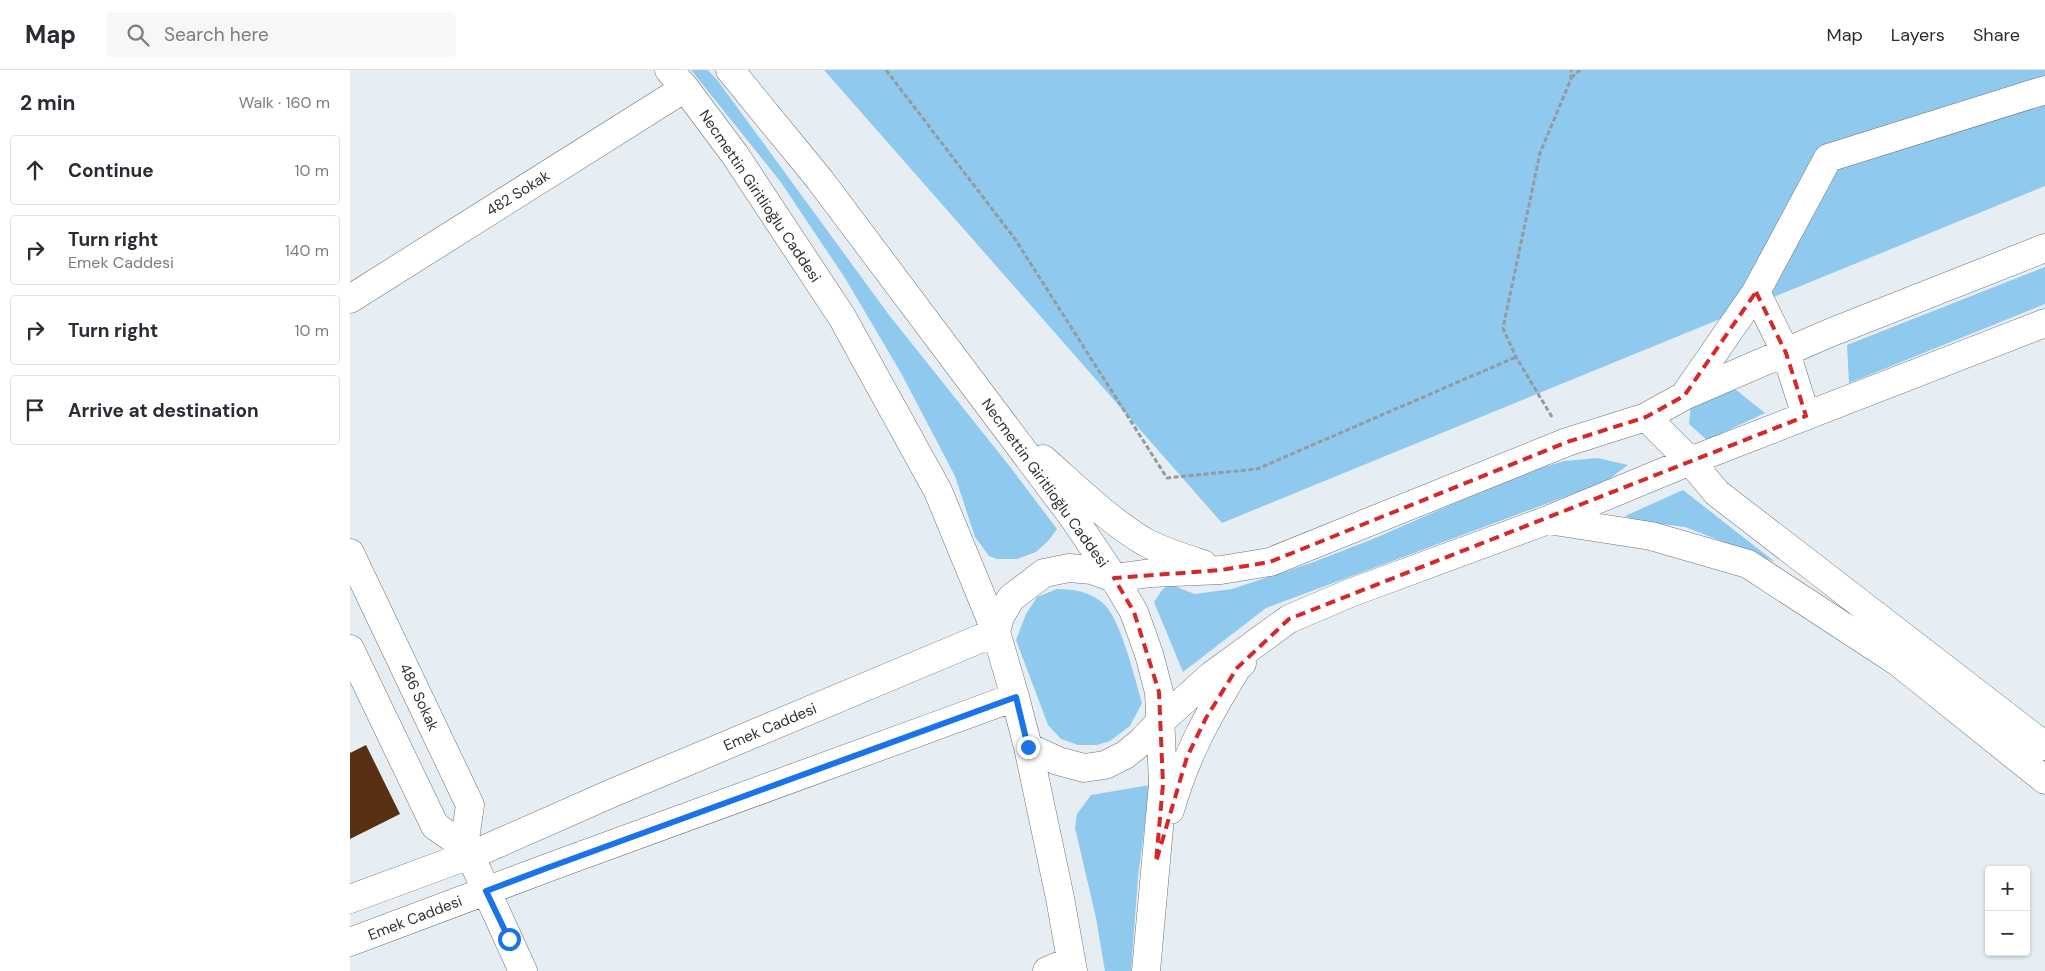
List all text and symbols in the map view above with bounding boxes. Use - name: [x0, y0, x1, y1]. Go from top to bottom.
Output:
- search box: [106, 12, 456, 57]
- text: Map: [25, 19, 76, 50]
- icon: search: [124, 21, 152, 49]
- text: Search here: [164, 22, 269, 47]
- text: Map: [1827, 23, 1863, 47]
- text: Layers: [1891, 23, 1945, 47]
- text: Share: [1973, 23, 2020, 47]
- text: 2 min: [20, 89, 76, 117]
- text: Walk · 160 m: [239, 92, 330, 113]
- street label: Necmettin Giritlioğlu Caddesi: [695, 106, 825, 286]
- icon: ahead: [21, 156, 49, 184]
- text: Continue: [68, 158, 154, 183]
- text: 10 m: [295, 160, 329, 181]
- street label: 482 Sokak: [482, 165, 554, 220]
- text: Turn right: [68, 227, 158, 252]
- icon: right: [21, 236, 49, 264]
- text: 140 m: [285, 240, 329, 261]
- text: Emek Caddesi: [68, 252, 174, 273]
- icon: right: [21, 316, 49, 344]
- text: Turn right: [68, 318, 158, 343]
- text: 10 m: [295, 320, 329, 341]
- street label: Necmettin Giritlioğlu Caddesi: [977, 394, 1113, 572]
- icon: arrive: [21, 396, 49, 424]
- text: Arrive at destination: [68, 398, 259, 423]
- street label: 486 Sokak: [395, 660, 444, 734]
- street label: Emek Caddesi: [720, 698, 820, 756]
- route end: [1017, 736, 1040, 759]
- map controls: [1985, 866, 2030, 956]
- button: +: [1985, 866, 2030, 911]
- street label: Emek Caddesi: [365, 891, 465, 945]
- button: −: [1985, 911, 2030, 956]
- route start: [498, 928, 521, 951]

